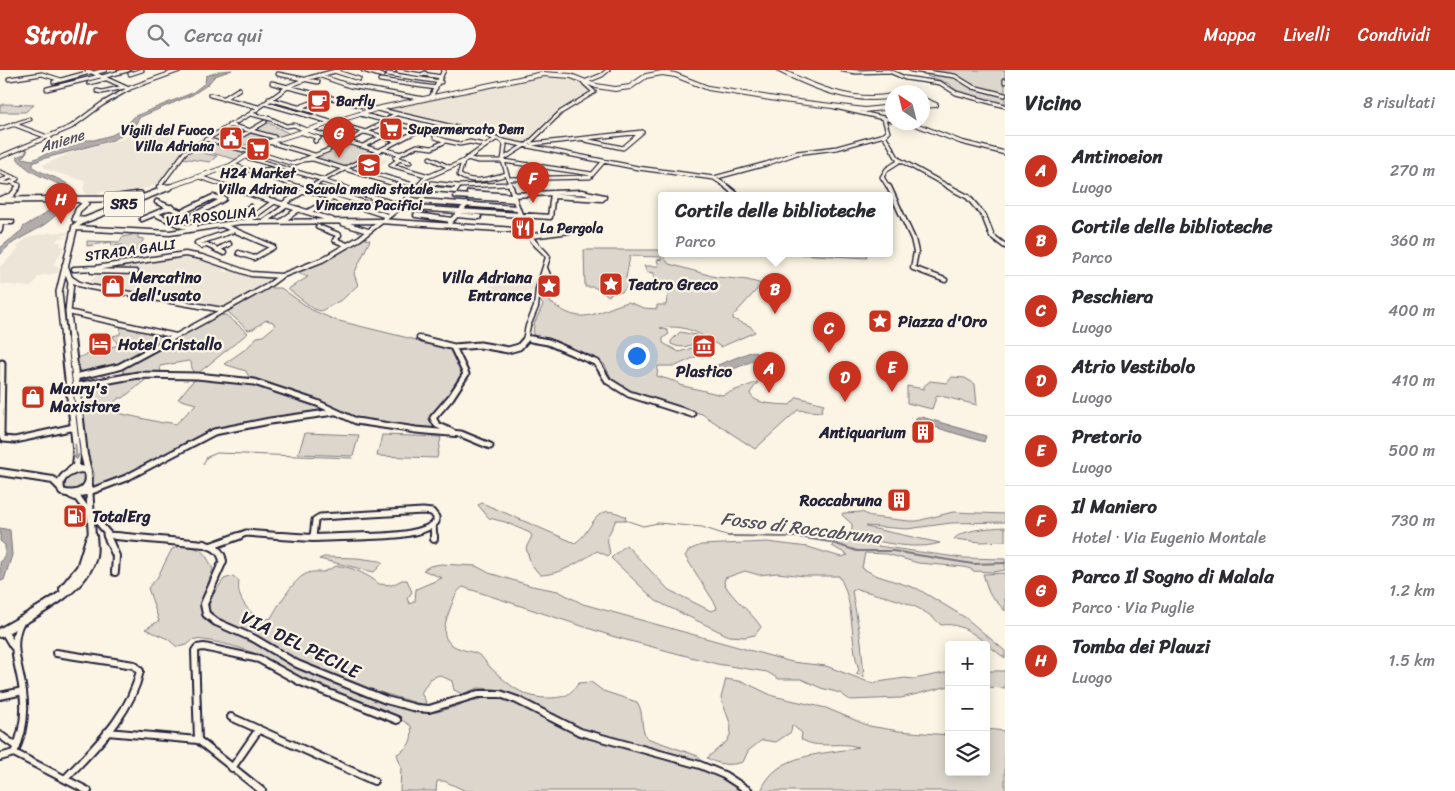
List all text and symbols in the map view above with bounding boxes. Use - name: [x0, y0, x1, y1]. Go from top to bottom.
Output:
- search box: [126, 13, 476, 58]
- text: Strollr: [25, 14, 96, 56]
- text: Cerca qui: [184, 19, 262, 52]
- text: Mappa: [1204, 19, 1256, 51]
- text: Livelli: [1284, 19, 1330, 51]
- text: Condividi: [1358, 19, 1430, 51]
- icon: search: [144, 21, 172, 49]
- text: Vicino: [1025, 84, 1081, 122]
- north arrow: [885, 85, 930, 130]
- cafe icon: Barfly: [306, 88, 332, 114]
- text: 8 risultati: [1363, 88, 1435, 117]
- place label: Barfly: [336, 89, 376, 114]
- supermarket icon: Supermercato Dem: [378, 116, 404, 142]
- pin: G: [323, 117, 355, 158]
- place label: Supermercato Dem: [407, 117, 524, 142]
- place label: Vigili del Fuoco Villa Adriana: [121, 118, 215, 159]
- water label: Aniene: [36, 121, 89, 160]
- public building icon: Vigili del Fuoco Villa Adriana: [218, 125, 244, 151]
- supermarket icon: H24 Market Villa Adriana: [245, 136, 271, 162]
- text: Antinoeion: [1072, 140, 1163, 173]
- school or university icon: Scuola media statale Vincenzo Pacifici: [356, 152, 382, 178]
- text: A: [1036, 156, 1046, 185]
- text: 270 m: [1390, 156, 1435, 185]
- place label: H24 Market Villa Adriana: [219, 161, 298, 202]
- pin: F: [517, 162, 549, 203]
- text: Luogo: [1072, 173, 1112, 202]
- place label: Scuola media statale Vincenzo Pacifici: [304, 177, 433, 218]
- pin: H: [45, 183, 77, 224]
- road number: SR5: [104, 192, 144, 216]
- popup: [658, 192, 893, 257]
- text: Cortile delle biblioteche: [675, 194, 876, 227]
- street label: VIA ROSOLINA: [165, 199, 257, 234]
- text: Cortile delle biblioteche: [1072, 210, 1272, 243]
- restaurant icon: La Pergola: [510, 215, 536, 241]
- place label: La Pergola: [540, 216, 603, 241]
- text: B: [1036, 226, 1046, 255]
- text: 360 m: [1391, 226, 1435, 255]
- text: Parco: [675, 227, 716, 256]
- street label: STRADA GALLI: [83, 232, 178, 269]
- text: Parco: [1072, 243, 1112, 272]
- place label: Mercatino dell'usato: [129, 263, 202, 310]
- place label: Villa Adriana Entrance: [442, 263, 533, 310]
- place label: Teatro Greco: [628, 270, 719, 299]
- place icon: Teatro Greco: [598, 271, 624, 297]
- shop icon: Mercatino dell'usato: [100, 273, 126, 299]
- place icon: Villa Adriana Entrance: [536, 273, 562, 299]
- pin: B: [759, 273, 791, 314]
- text: Peschiera: [1072, 280, 1153, 313]
- text: C: [1036, 296, 1046, 325]
- text: 400 m: [1388, 296, 1435, 325]
- place label: Piazza d'Oro: [898, 307, 988, 336]
- place icon: Piazza d'Oro: [867, 308, 893, 334]
- pin: C: [813, 312, 845, 353]
- text: Luogo: [1072, 313, 1112, 342]
- place label: Hotel Cristallo: [117, 330, 223, 359]
- hotel icon: Hotel Cristallo: [87, 331, 113, 357]
- museum icon: Plastico: [691, 333, 717, 359]
- your location: [624, 343, 650, 369]
- text: Atrio Vestibolo: [1072, 350, 1195, 383]
- pin: E: [876, 351, 908, 392]
- pin: A: [753, 352, 785, 393]
- place label: Plastico: [676, 357, 732, 386]
- pin: D: [829, 361, 861, 402]
- text: D: [1036, 366, 1046, 395]
- text: 410 m: [1392, 366, 1435, 395]
- place label: Maury's Maxistore: [49, 374, 121, 421]
- text: Luogo: [1072, 383, 1112, 412]
- shop icon: Maury's Maxistore: [20, 384, 46, 410]
- place label: Antiquarium: [818, 418, 906, 447]
- building icon: Antiquarium: [910, 419, 936, 445]
- text: Pretorio: [1072, 420, 1142, 453]
- text: E: [1037, 436, 1045, 465]
- text: 500 m: [1389, 436, 1435, 465]
- one-way arrow: [72, 443, 81, 459]
- text: Luogo: [1072, 453, 1112, 482]
- place label: Roccabruna: [799, 486, 882, 515]
- building icon: Roccabruna: [886, 487, 912, 513]
- text: Il Maniero: [1072, 490, 1157, 523]
- place label: TotalErg: [92, 502, 152, 531]
- water label: Fosso di Roccabruna: [719, 502, 885, 554]
- fuel station icon: TotalErg: [62, 503, 88, 529]
- text: F: [1037, 506, 1045, 535]
- text: 730 m: [1391, 506, 1435, 535]
- text: Hotel · Via Eugenio Montale: [1072, 523, 1266, 552]
- text: Parco Il Sogno di Malala: [1072, 560, 1274, 593]
- text: G: [1036, 576, 1046, 605]
- text: 1.2 km: [1389, 576, 1435, 605]
- text: Parco · Via Puglie: [1072, 593, 1194, 622]
- street label: VIA DEL PECILE: [235, 601, 368, 688]
- text: Tomba dei Plauzi: [1072, 630, 1210, 663]
- map controls: [945, 641, 990, 776]
- button: +: [945, 641, 990, 686]
- text: H: [1035, 646, 1047, 675]
- text: 1.5 km: [1389, 646, 1435, 675]
- text: Luogo: [1072, 663, 1112, 692]
- button: −: [945, 686, 990, 731]
- button: layers: [945, 731, 990, 776]

